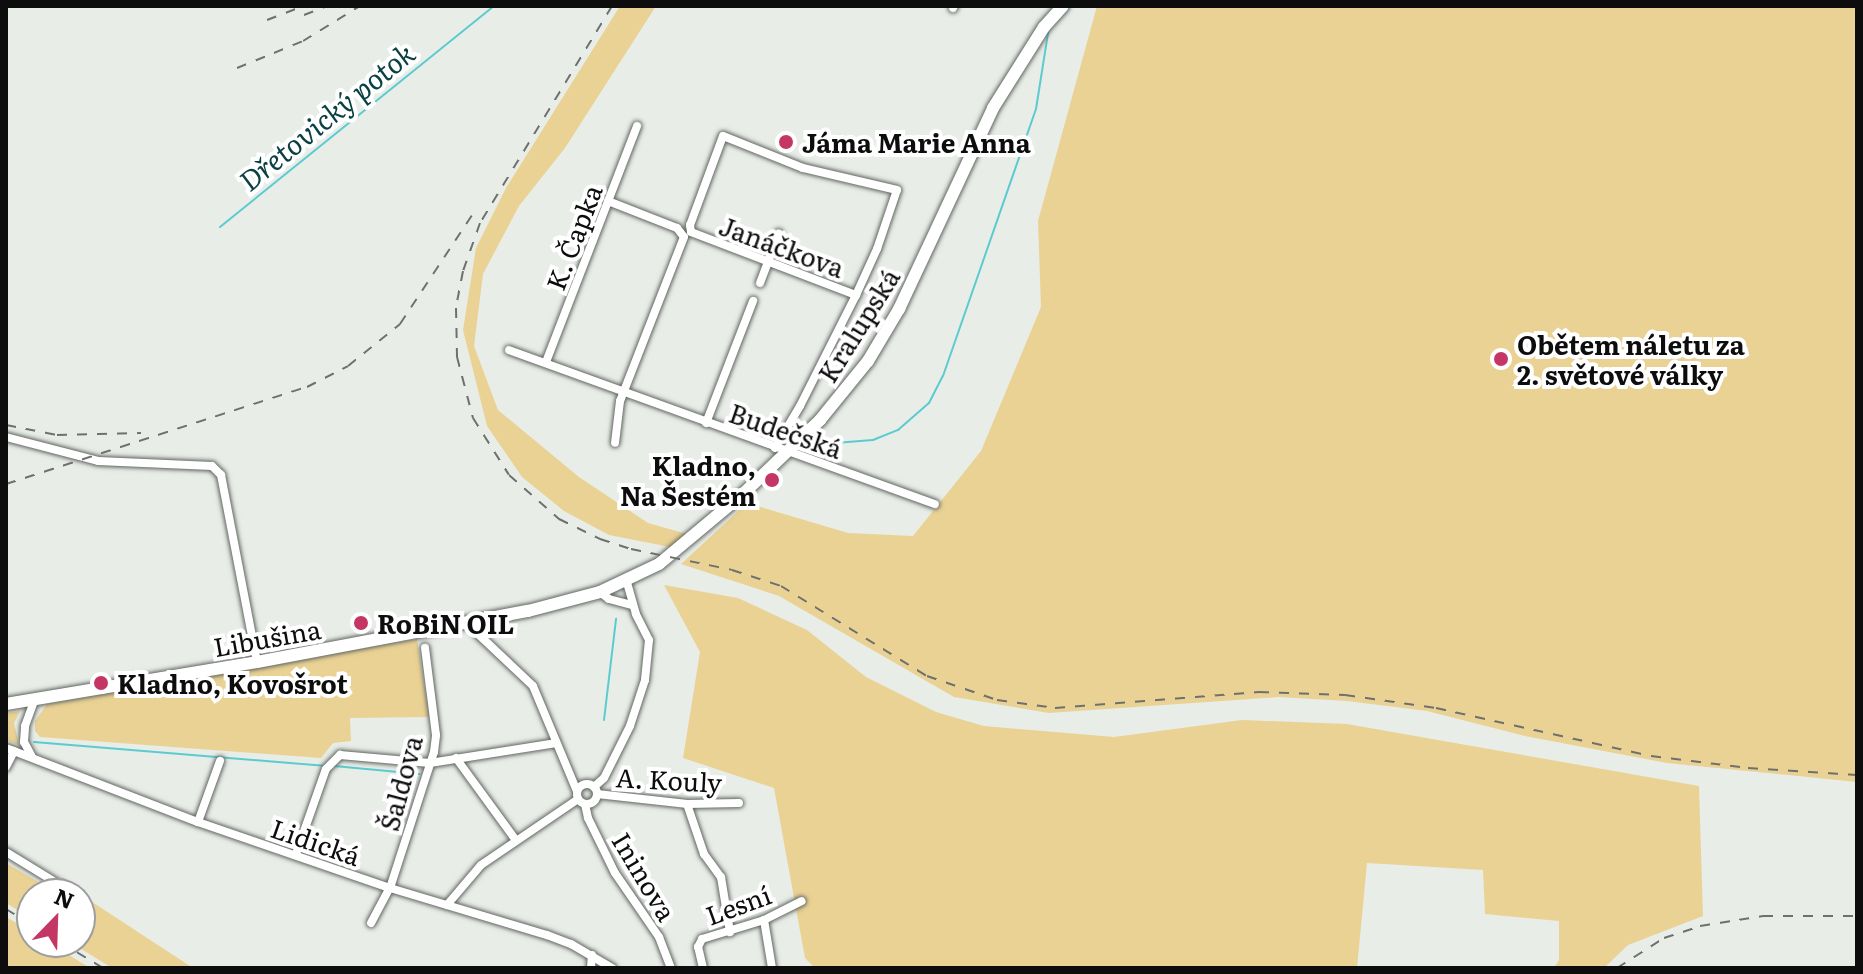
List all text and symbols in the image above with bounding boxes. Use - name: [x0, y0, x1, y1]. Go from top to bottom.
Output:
- water label: Dřetovický potok: [232, 35, 420, 197]
- place label: Jáma Marie Anna: [802, 126, 1031, 158]
- marker: Jáma Marie Anna: [777, 133, 795, 151]
- street label: K. Čapka: [539, 180, 607, 294]
- street label: Janáčkova: [715, 209, 849, 283]
- street label: Kralupská: [811, 262, 905, 388]
- place label: Obětem náletu za 2. světové války: [1517, 328, 1745, 390]
- marker: Obětem náletu za 2. světové války: [1492, 350, 1510, 368]
- street label: Budečská: [725, 396, 847, 464]
- place label: Kladno, Na Šestém: [620, 449, 756, 510]
- marker: Kladno, Na Šestém: [763, 471, 781, 489]
- place label: RoBiN OIL: [377, 607, 514, 639]
- street label: Libušina: [211, 612, 323, 662]
- marker: RoBiN OIL: [352, 614, 370, 632]
- place label: Kladno, Kovošrot: [117, 667, 348, 699]
- marker: Kladno, Kovošrot: [92, 674, 110, 692]
- street label: Šaldova: [372, 732, 428, 834]
- street label: A. Kouly: [615, 761, 723, 797]
- street label: Lidická: [267, 811, 365, 871]
- street label: Ininova: [607, 826, 683, 926]
- north arrow: [16, 878, 96, 958]
- text: N: [50, 878, 80, 916]
- street label: Lesní: [701, 878, 775, 930]

